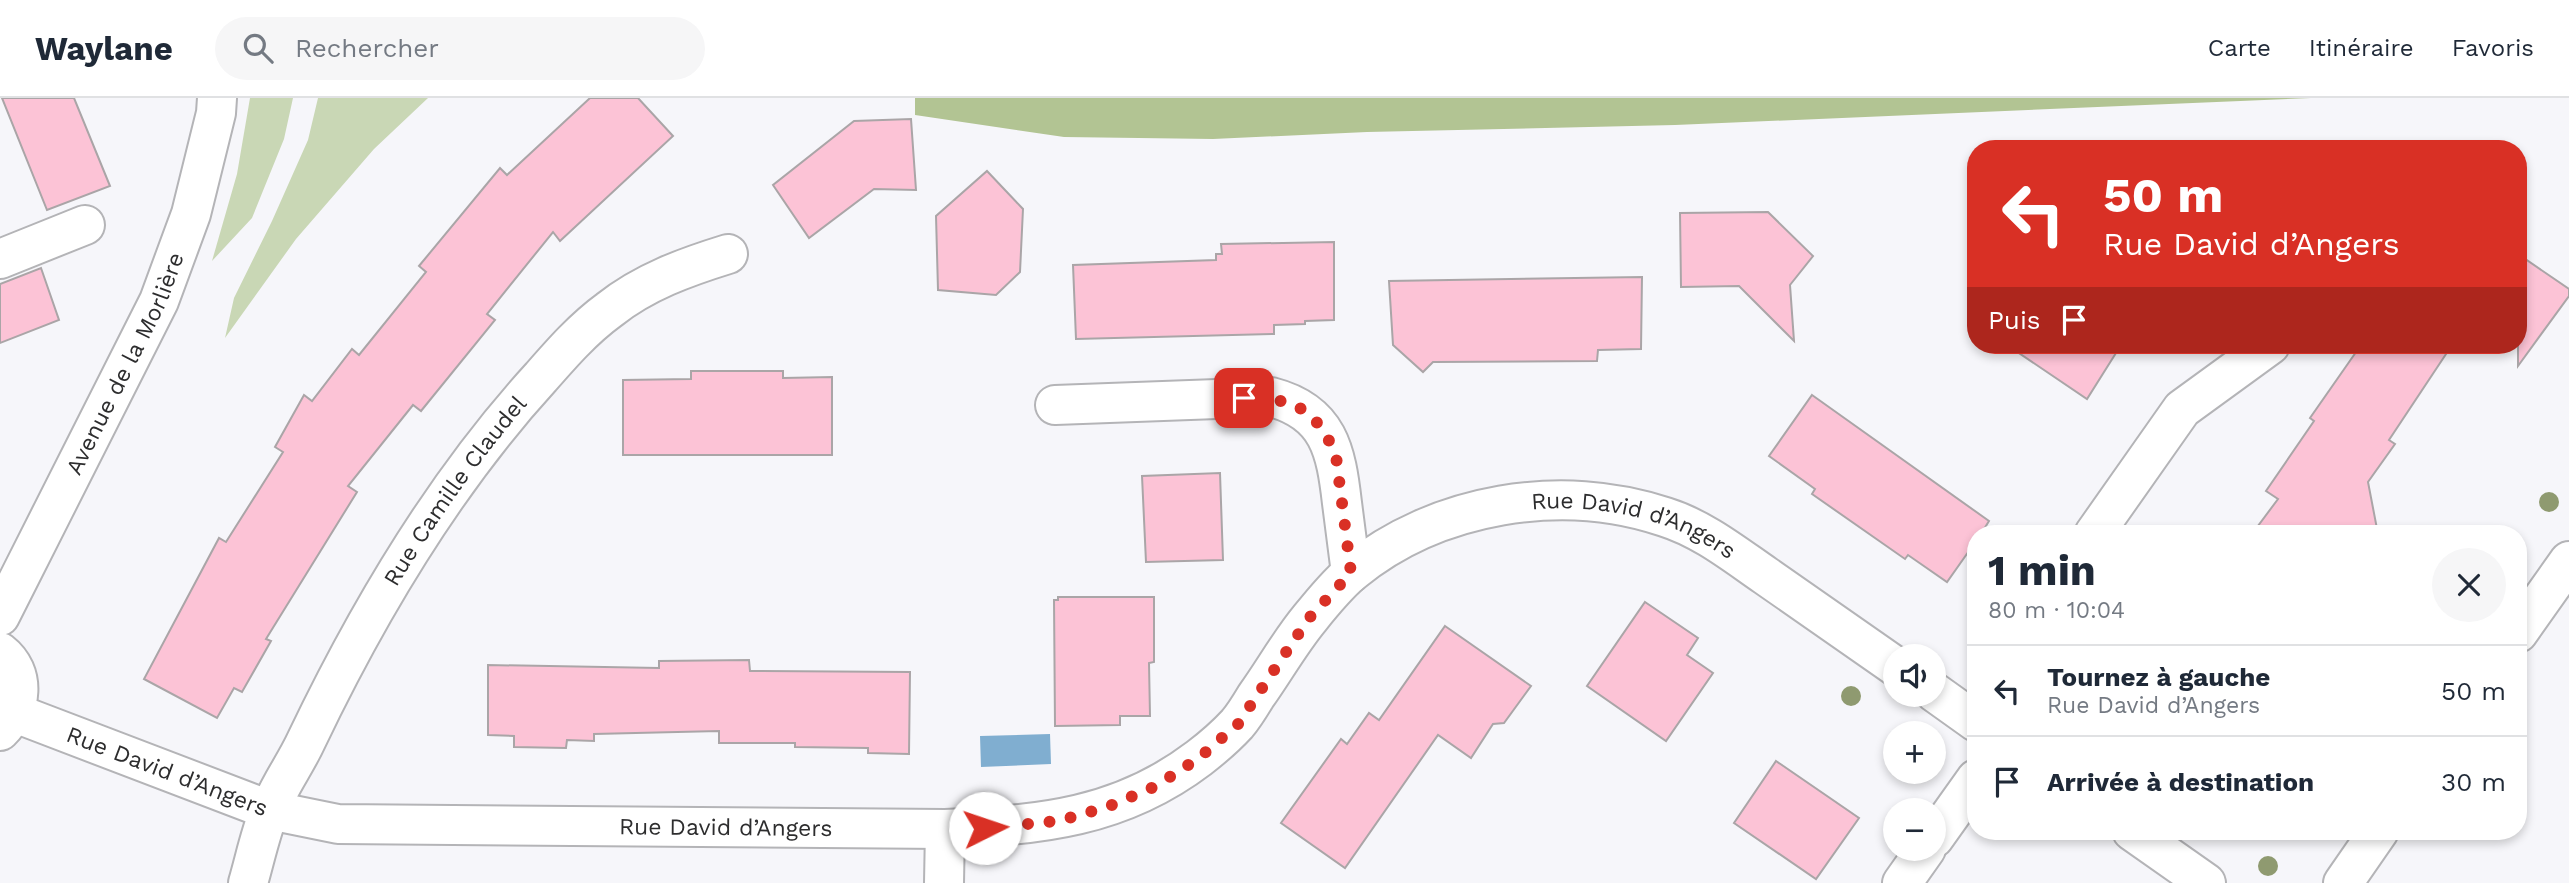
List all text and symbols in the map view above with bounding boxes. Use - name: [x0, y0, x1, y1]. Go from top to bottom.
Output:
- search box: [215, 17, 705, 80]
- text: Waylane: [35, 29, 173, 68]
- icon: search: [239, 29, 277, 67]
- text: Rechercher: [295, 33, 439, 63]
- text: Carte: [2208, 34, 2271, 62]
- text: Itinéraire: [2309, 34, 2414, 62]
- text: Favoris: [2452, 34, 2534, 62]
- text: 50 m: [2103, 166, 2223, 224]
- icon: left: [1988, 168, 2079, 259]
- text: Rue David d’Angers: [2103, 225, 2400, 263]
- street label: Avenue de la Morlière: [61, 249, 190, 479]
- icon: arrive: [2055, 301, 2093, 339]
- text: Puis: [1988, 305, 2041, 335]
- pin: [1214, 368, 1274, 428]
- icon: arrive: [1225, 379, 1263, 417]
- street label: Rue Camille Claudel: [378, 390, 532, 591]
- street label: Rue David d’Angers: [1530, 487, 1741, 565]
- text: 1 min: [1988, 546, 2096, 595]
- button: close: [2432, 548, 2506, 622]
- text: 80 m · 10:04: [1988, 597, 2125, 624]
- map controls: [1883, 644, 1946, 861]
- button: sound: [1883, 644, 1946, 707]
- text: Tournez à gauche: [2047, 662, 2270, 692]
- icon: left: [1988, 672, 2026, 710]
- text: 50 m: [2441, 676, 2506, 706]
- text: Rue David d’Angers: [2047, 692, 2260, 719]
- street label: Rue David d’Angers: [63, 721, 272, 822]
- button: +: [1883, 721, 1946, 784]
- icon: arrive: [1988, 763, 2026, 801]
- text: Arrivée à destination: [2047, 767, 2314, 797]
- text: 30 m: [2441, 767, 2506, 797]
- position arrow: [948, 791, 1022, 865]
- button: −: [1883, 798, 1946, 861]
- street label: Rue David d’Angers: [619, 813, 832, 842]

